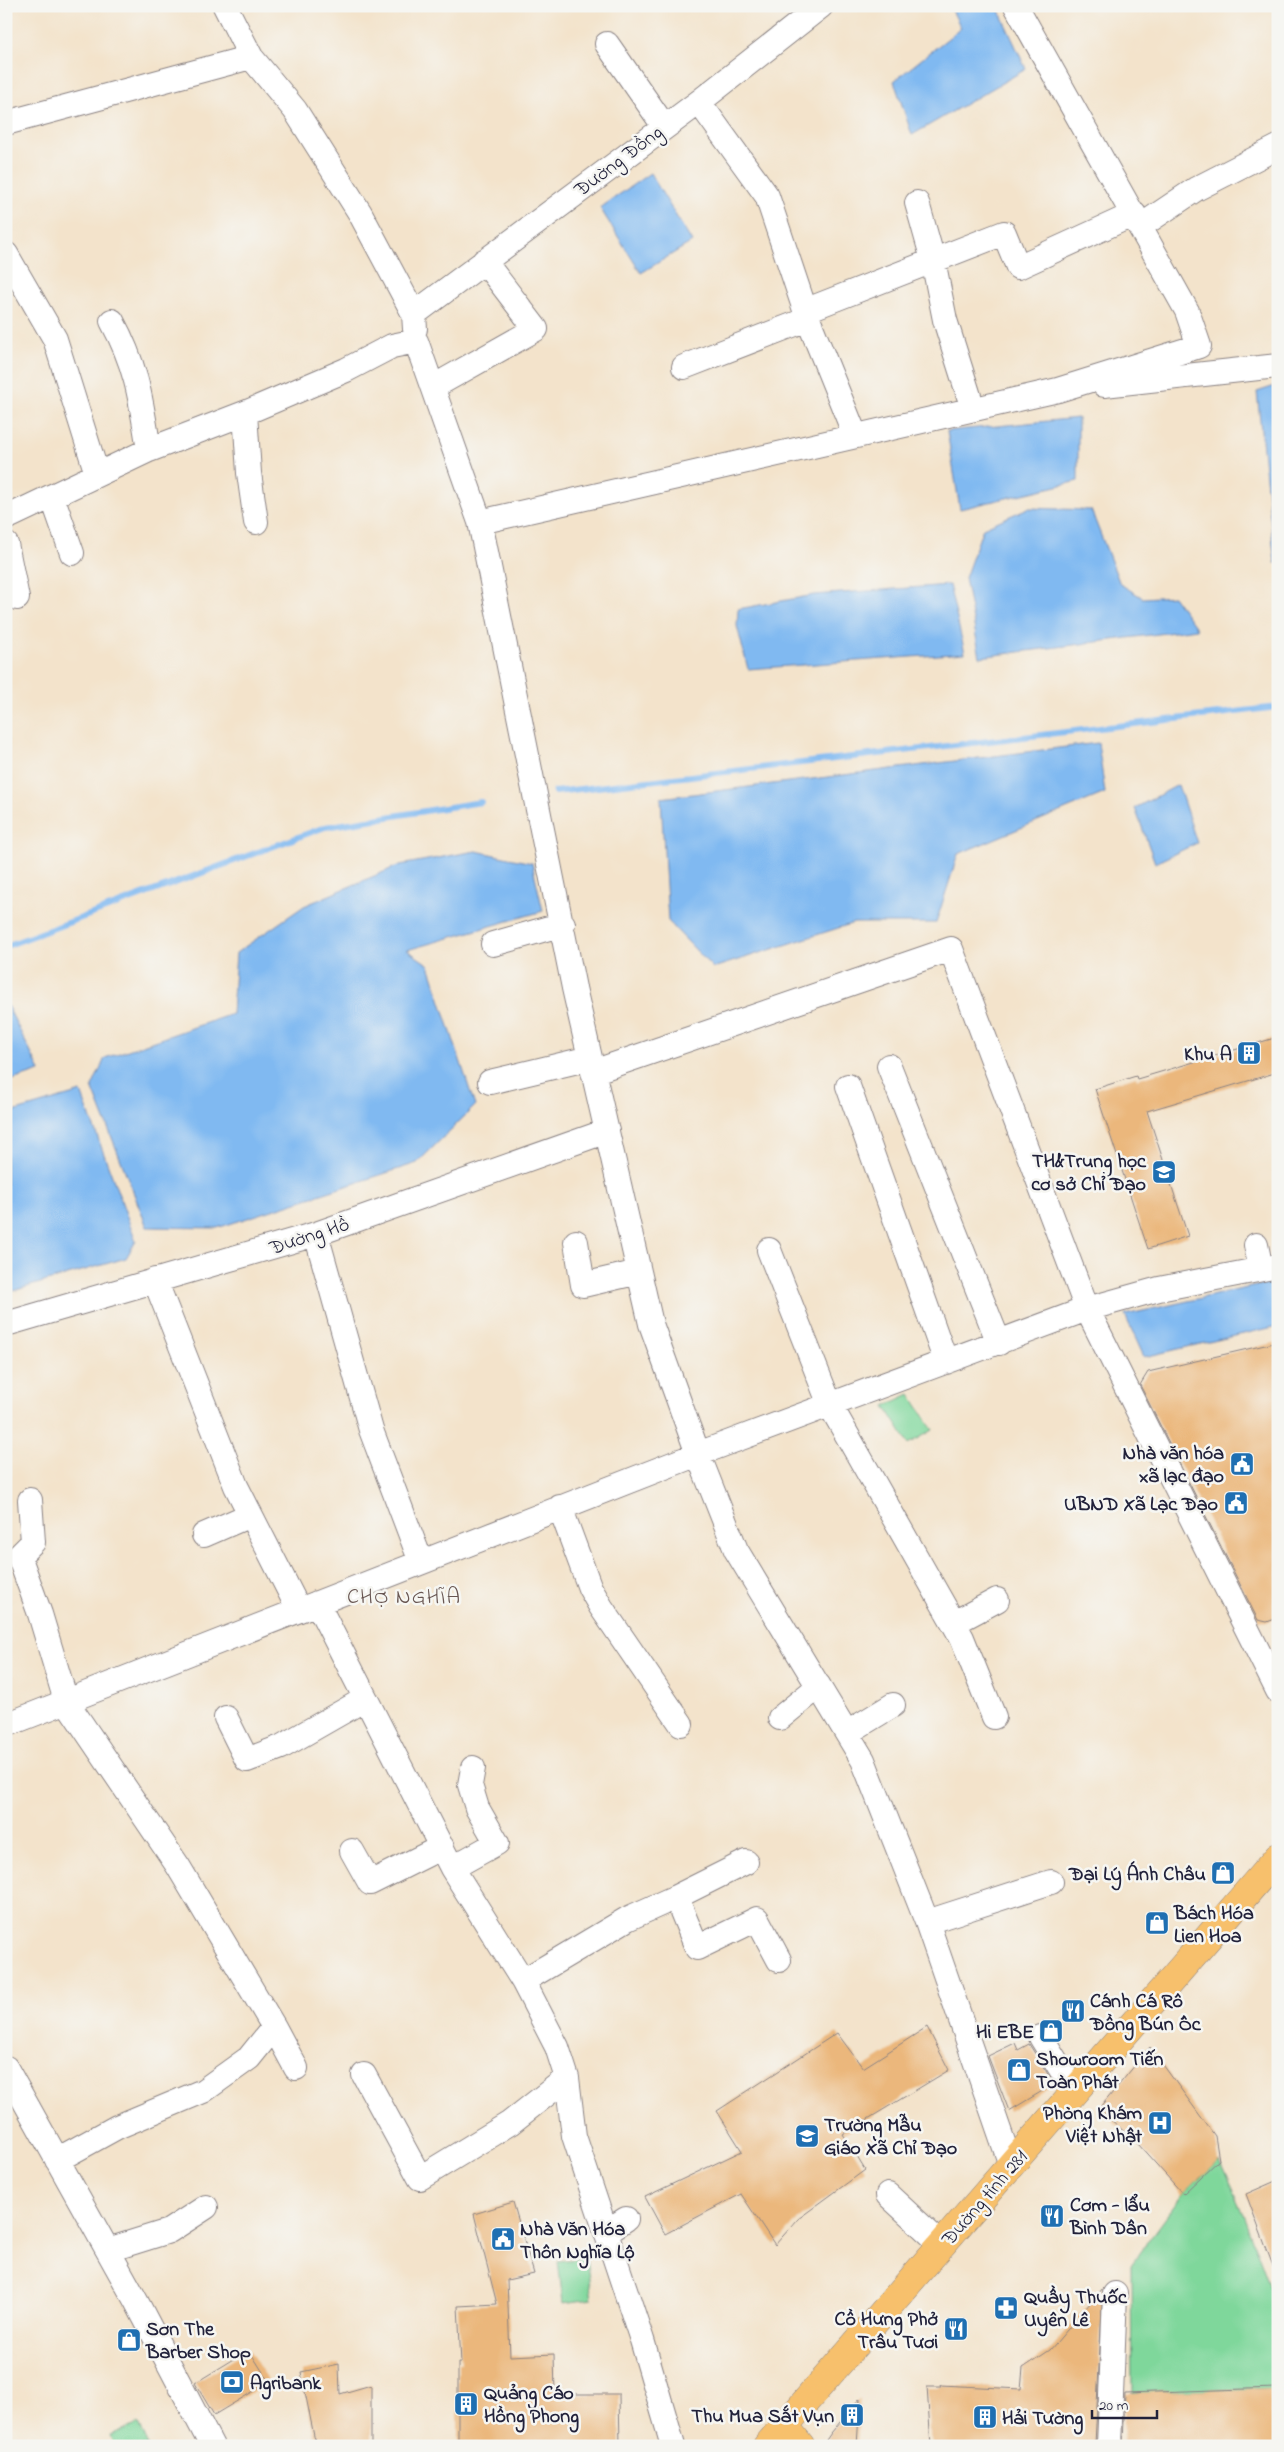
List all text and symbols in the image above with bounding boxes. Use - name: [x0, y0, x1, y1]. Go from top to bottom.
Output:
- street label: Đường Đồng: [568, 119, 670, 206]
- building icon: Khu A: [1236, 1040, 1262, 1066]
- place label: Khu A: [1184, 1041, 1232, 1070]
- place label: TH&Trung học cơ sở Chỉ Đạo: [1031, 1148, 1147, 1200]
- school or university icon: TH&Trung học cơ sở Chỉ Đạo: [1151, 1159, 1177, 1185]
- street label: Đường Hồ: [265, 1211, 354, 1265]
- place label: Nhà văn hóa xã lạc đạo: [1122, 1440, 1224, 1492]
- public building icon: Nhà văn hóa xã lạc đạo: [1229, 1451, 1255, 1477]
- public building icon: UBND Xã Lạc Đạo: [1223, 1490, 1249, 1516]
- place label: UBND Xã Lạc Đạo: [1064, 1491, 1218, 1520]
- district label: CHỢ NGHĨA: [347, 1582, 461, 1614]
- place label: Đại Lý Ánh Châu: [1068, 1860, 1206, 1891]
- shop icon: Đại Lý Ánh Châu: [1210, 1860, 1236, 1886]
- place label: Bách Hóa Lien Hoa: [1173, 1900, 1254, 1952]
- shop icon: Bách Hóa Lien Hoa: [1144, 1910, 1170, 1936]
- place label: Cánh Cá Rô Đồng Bún Ốc: [1089, 1988, 1202, 2041]
- restaurant icon: Cánh Cá Rô Đồng Bún Ốc: [1060, 1998, 1086, 2024]
- shop icon: Hi EBE: [1038, 2018, 1064, 2044]
- place label: Hi EBE: [976, 2019, 1034, 2048]
- place label: Showroom Tiến Toàn Phát: [1036, 2046, 1163, 2098]
- shop icon: Showroom Tiến Toàn Phát: [1006, 2057, 1032, 2083]
- place label: Phòng Khám Việt Nhật: [1043, 2100, 1142, 2152]
- hospital icon: Phòng Khám Việt Nhật: [1147, 2110, 1173, 2136]
- place label: Trường Mẫu Giáo Xã Chỉ Đạo: [824, 2112, 957, 2164]
- school or university icon: Trường Mẫu Giáo Xã Chỉ Đạo: [794, 2123, 820, 2149]
- street label: Đường tỉnh 281: [935, 2144, 1037, 2254]
- place label: Cơm - lẩu Bình Dân: [1069, 2192, 1150, 2244]
- restaurant icon: Cơm - lẩu Bình Dân: [1039, 2203, 1065, 2229]
- place label: Nhà Văn Hóa Thôn Nghĩa Lộ: [520, 2216, 634, 2269]
- public building icon: Nhà Văn Hóa Thôn Nghĩa Lộ: [490, 2226, 516, 2252]
- place label: Quầy Thuốc Uyên Lê: [1024, 2284, 1128, 2337]
- pharmacy icon: Quầy Thuốc Uyên Lê: [993, 2295, 1019, 2321]
- place label: Cồ Hưng Phở Trâu Tươi: [834, 2306, 939, 2358]
- place label: Sơn The Barber Shop: [145, 2316, 251, 2368]
- restaurant icon: Cồ Hưng Phở Trâu Tươi: [943, 2316, 969, 2342]
- shop icon: Sơn The Barber Shop: [116, 2327, 142, 2353]
- bank icon: Agribank: [219, 2369, 245, 2395]
- place label: Agribank: [250, 2370, 322, 2400]
- place label: Quảng Cáo Hồng Phong: [484, 2380, 579, 2433]
- scale bar: [1092, 2387, 1156, 2419]
- building icon: Quảng Cáo Hồng Phong: [453, 2391, 479, 2417]
- text: 20 m: [1099, 2395, 1129, 2417]
- building icon: Thu Mua Sắt Vụn: [839, 2402, 865, 2428]
- place label: Thu Mua Sắt Vụn: [691, 2403, 834, 2432]
- building icon: Hải Tường: [972, 2404, 998, 2430]
- place label: Hải Tường: [1002, 2405, 1083, 2435]

